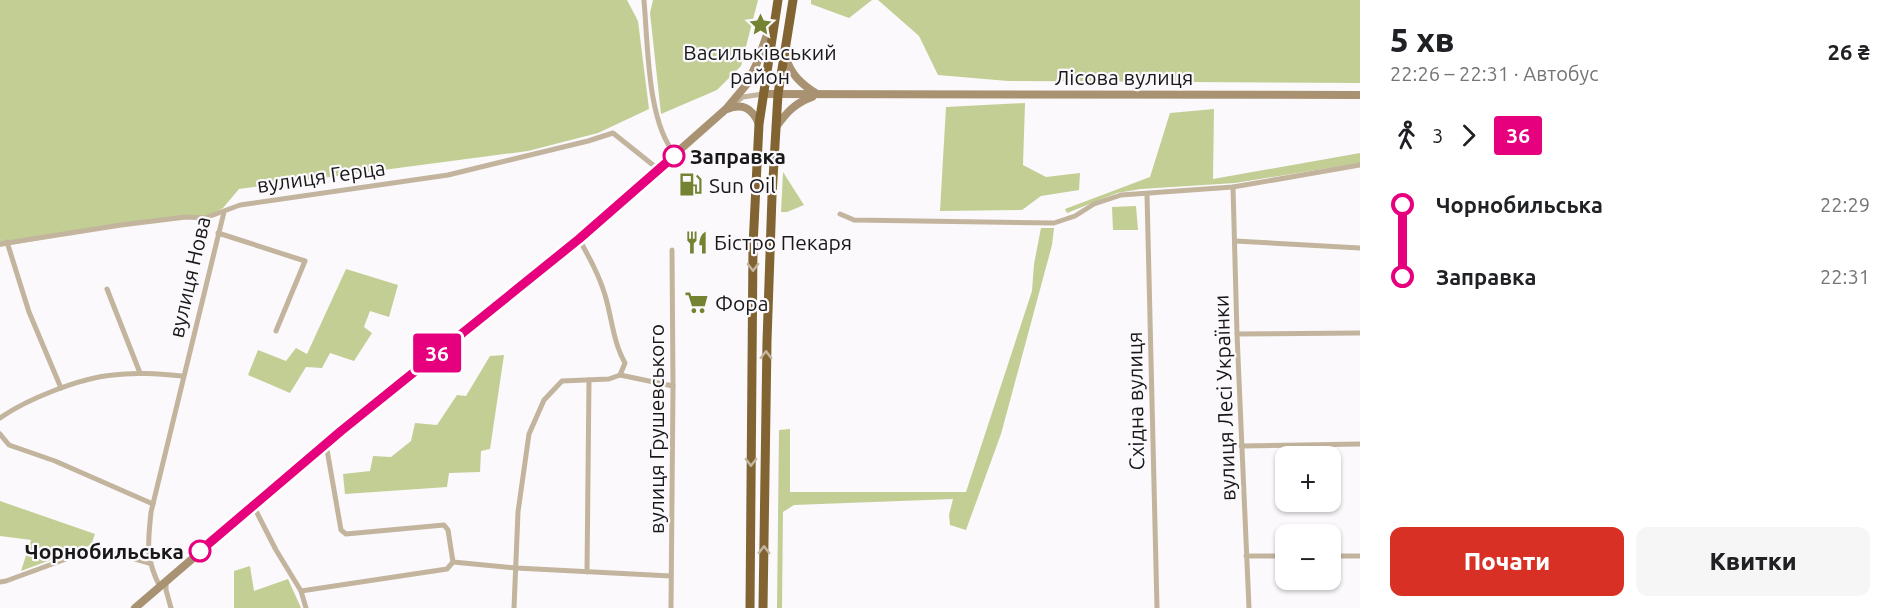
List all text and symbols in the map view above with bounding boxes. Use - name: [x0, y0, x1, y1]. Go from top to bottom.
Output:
- place icon: Васильківський район: [747, 11, 773, 37]
- text: 5 хв: [1390, 21, 1455, 58]
- text: 26 ₴: [1828, 39, 1870, 64]
- place label: Васильківський район: [683, 40, 837, 88]
- text: 22:26 – 22:31 · Автобус: [1390, 62, 1599, 85]
- street label: Лісова вулиця: [1055, 65, 1193, 89]
- icon: walk: [1390, 119, 1423, 152]
- icon: forward: [1452, 119, 1485, 152]
- text: 36: [1506, 123, 1530, 147]
- text: 3: [1432, 124, 1443, 147]
- place label: Заправка: [690, 144, 786, 168]
- marker: Заправка: [663, 145, 685, 167]
- street label: вулиця Герца: [255, 155, 387, 197]
- fuel station icon: Sun Oil: [678, 172, 704, 198]
- place label: Sun Oil: [709, 173, 776, 197]
- text: Чорнобильська: [1436, 192, 1603, 217]
- text: 22:29: [1820, 193, 1870, 216]
- street label: вулиця Нова: [163, 214, 215, 340]
- restaurant icon: Бістро Пекаря: [683, 229, 709, 255]
- place label: Бістро Пекаря: [714, 230, 852, 254]
- one-way arrow: [747, 262, 760, 271]
- text: Заправка: [1436, 264, 1536, 289]
- text: 22:31: [1820, 265, 1870, 288]
- supermarket icon: Фора: [684, 290, 710, 316]
- place label: Фора: [715, 291, 768, 315]
- street label: вулиця Лесі Українки: [1208, 294, 1240, 502]
- street label: вулиця Грушевського: [644, 324, 668, 534]
- street label: Східна вулиця: [1122, 331, 1148, 471]
- line badge: 36: [410, 334, 464, 372]
- text: 36: [425, 341, 449, 365]
- one-way arrow: [760, 350, 773, 359]
- map controls: [1275, 446, 1341, 590]
- button: +: [1275, 446, 1341, 512]
- one-way arrow: [745, 457, 758, 466]
- button: −: [1275, 524, 1341, 590]
- button: Почати: [1390, 527, 1624, 596]
- button: Квитки: [1636, 527, 1870, 596]
- place label: Чорнобильська: [25, 539, 184, 563]
- marker: Чорнобильська: [189, 540, 211, 562]
- one-way arrow: [758, 545, 770, 554]

